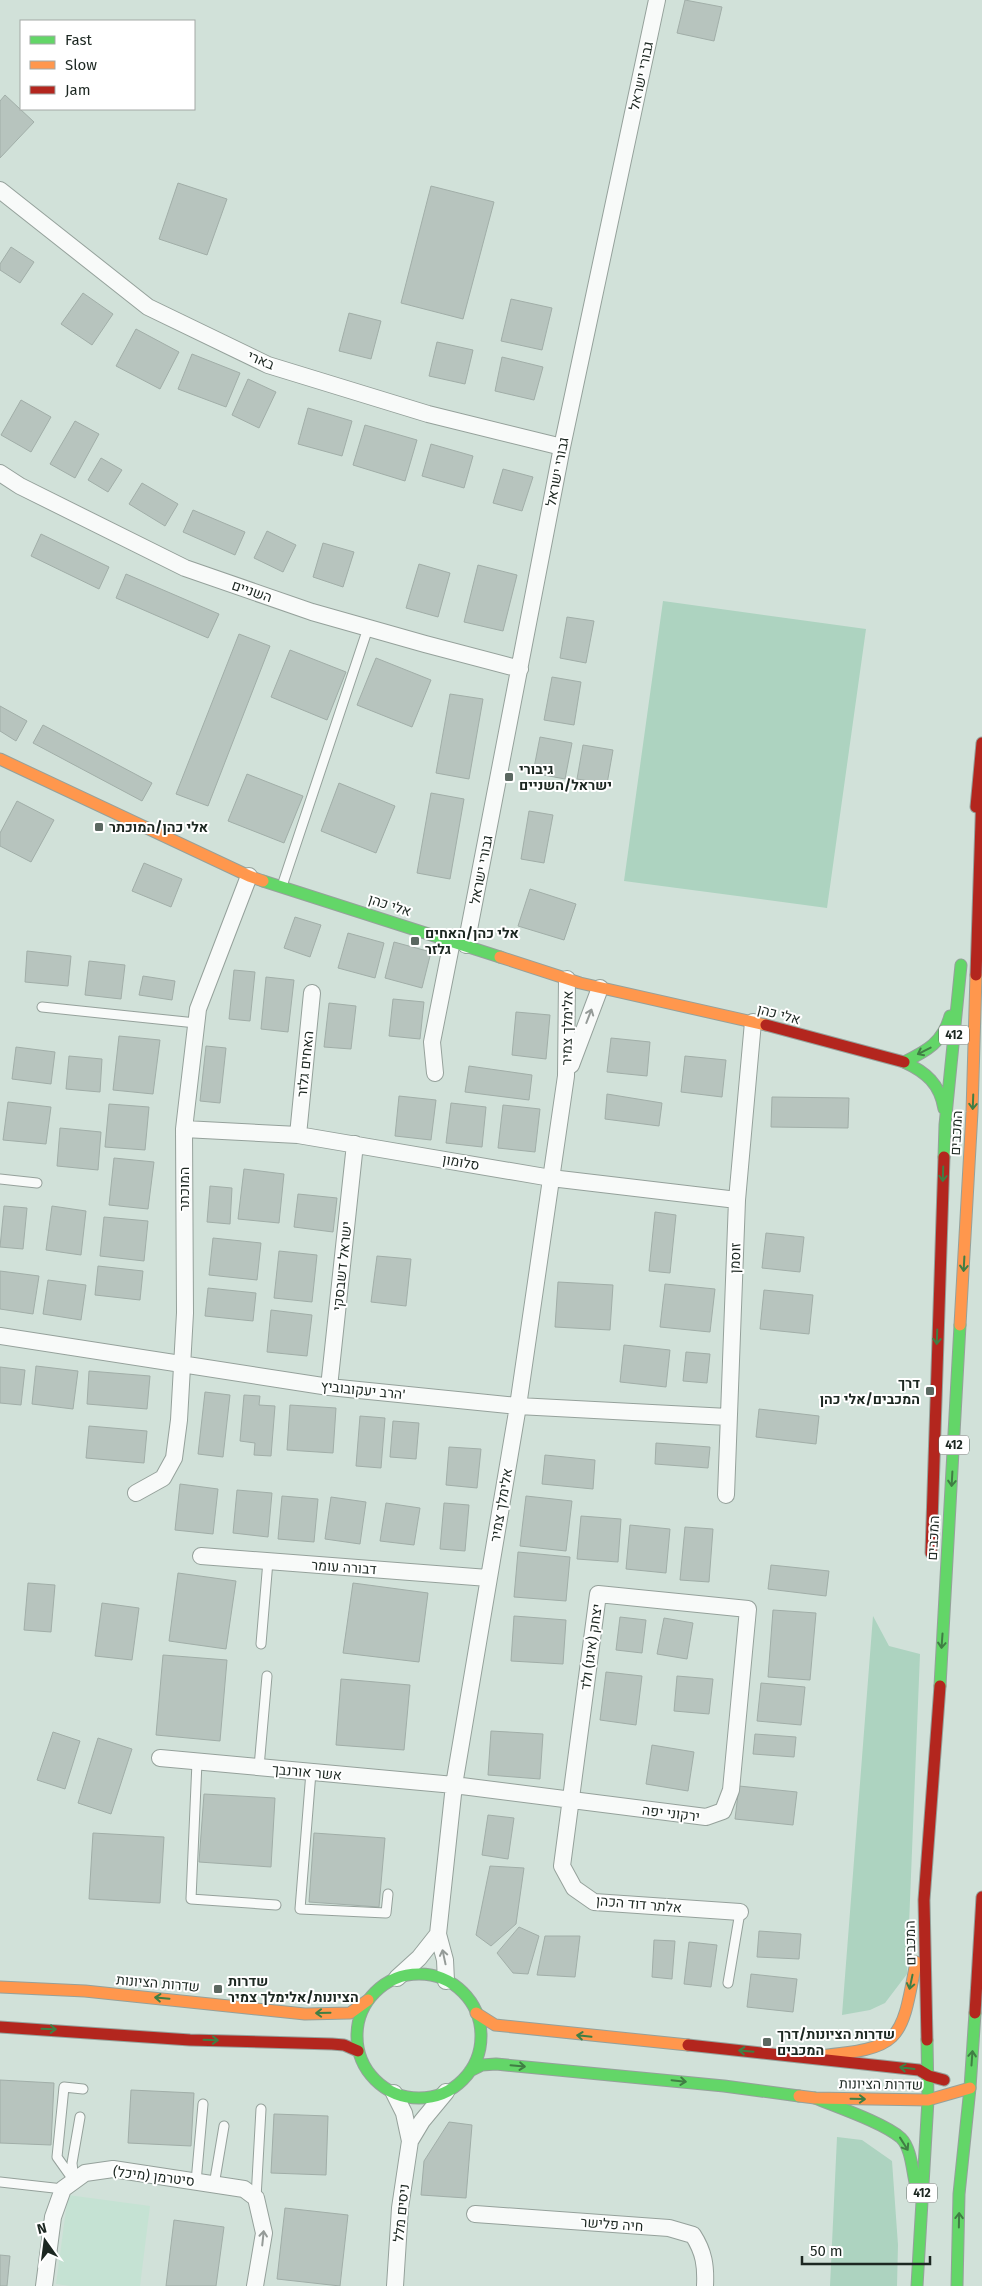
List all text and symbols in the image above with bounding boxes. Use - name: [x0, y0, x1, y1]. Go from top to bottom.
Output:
- legend: [20, 20, 195, 110]
- text: Fast: [65, 31, 92, 49]
- street label: גבורי ישראל: [626, 40, 657, 112]
- text: Slow: [65, 56, 97, 74]
- text: Jam: [65, 81, 91, 99]
- street label: בארי: [245, 347, 277, 374]
- street label: גבורי ישראל: [542, 436, 573, 508]
- street label: השניים: [229, 577, 274, 606]
- place label: גיבורי ישראל/השניים: [519, 761, 612, 794]
- marker: גיבורי ישראל/השניים: [503, 771, 515, 783]
- place label: אלי כהן/המוכתר: [109, 819, 208, 836]
- marker: אלי כהן/המוכתר: [93, 821, 105, 833]
- street label: גבורי ישראל: [466, 834, 497, 906]
- street label: אלי כהן: [366, 891, 413, 920]
- place label: אלי כהן/האחים גלזר: [425, 925, 519, 958]
- marker: אלי כהן/האחים גלזר: [409, 935, 421, 947]
- street label: אלימלך צמיר: [558, 990, 577, 1066]
- street label: אלי כהן: [755, 1001, 802, 1028]
- one-way arrow: [585, 1008, 594, 1024]
- road number: 412: [939, 1026, 969, 1044]
- street label: האחים גלזר: [294, 1030, 317, 1098]
- one-way arrow: [917, 1046, 932, 1056]
- one-way arrow: [968, 1093, 977, 1109]
- street label: המכבים: [947, 1110, 966, 1156]
- street label: סלומון: [441, 1151, 481, 1174]
- one-way arrow: [938, 1166, 948, 1182]
- street label: המוכתר: [176, 1167, 193, 1211]
- street label: ישראל דשבסקי: [329, 1221, 356, 1312]
- street label: זוסמן: [726, 1242, 745, 1274]
- one-way arrow: [960, 1256, 969, 1272]
- one-way arrow: [933, 1328, 942, 1344]
- place label: דרך המכבים/אלי כהן: [820, 1375, 920, 1408]
- street label: הרב יעקובוביץ': [320, 1378, 406, 1403]
- marker: דרך המכבים/אלי כהן: [924, 1385, 936, 1397]
- road number: 412: [939, 1436, 969, 1454]
- street label: אלימלך צמיר: [487, 1467, 516, 1543]
- one-way arrow: [947, 1470, 956, 1486]
- street label: המכבים: [924, 1515, 943, 1561]
- street label: דבורה עומר: [311, 1557, 377, 1578]
- street label: יצחק (איגו) ולד: [577, 1603, 606, 1691]
- one-way arrow: [938, 1632, 947, 1648]
- street label: אשר אורנבך: [271, 1761, 343, 1784]
- street label: ירקוני יפה: [641, 1802, 701, 1825]
- street label: אלתר דוד הכהן: [595, 1892, 683, 1917]
- street label: המכבים: [902, 1920, 919, 1966]
- one-way arrow: [438, 1950, 448, 1966]
- street label: שדרות הציונות: [115, 1971, 201, 1996]
- place label: שדרות הציונות/אלימלך צמיר: [228, 1973, 359, 2006]
- one-way arrow: [906, 1974, 916, 1990]
- marker: שדרות הציונות/אלימלך צמיר: [212, 1983, 224, 1995]
- one-way arrow: [154, 1993, 170, 2003]
- one-way arrow: [315, 2009, 331, 2018]
- one-way arrow: [40, 2024, 56, 2034]
- place label: שדרות הציונות/דרך המכבים: [777, 2026, 895, 2059]
- one-way arrow: [576, 2031, 592, 2041]
- one-way arrow: [203, 2036, 219, 2045]
- marker: שדרות הציונות/דרך המכבים: [761, 2036, 773, 2048]
- one-way arrow: [738, 2046, 754, 2056]
- one-way arrow: [967, 2050, 976, 2066]
- one-way arrow: [509, 2061, 525, 2071]
- one-way arrow: [899, 2063, 915, 2073]
- street label: שדרות הציונות: [839, 2075, 923, 2094]
- one-way arrow: [671, 2076, 687, 2086]
- one-way arrow: [850, 2094, 866, 2104]
- one-way arrow: [898, 2137, 909, 2151]
- street label: סיטרמן (מיכל): [112, 2163, 196, 2190]
- street label: ניסים מלל: [390, 2183, 413, 2243]
- road number: 412: [907, 2184, 937, 2202]
- one-way arrow: [954, 2212, 964, 2228]
- street label: חיה פלישר: [580, 2214, 644, 2235]
- north arrow: [20, 2216, 70, 2266]
- text: N: [35, 2219, 49, 2238]
- one-way arrow: [258, 2230, 268, 2246]
- scale bar: [802, 2234, 930, 2266]
- text: 50 m: [810, 2242, 843, 2260]

